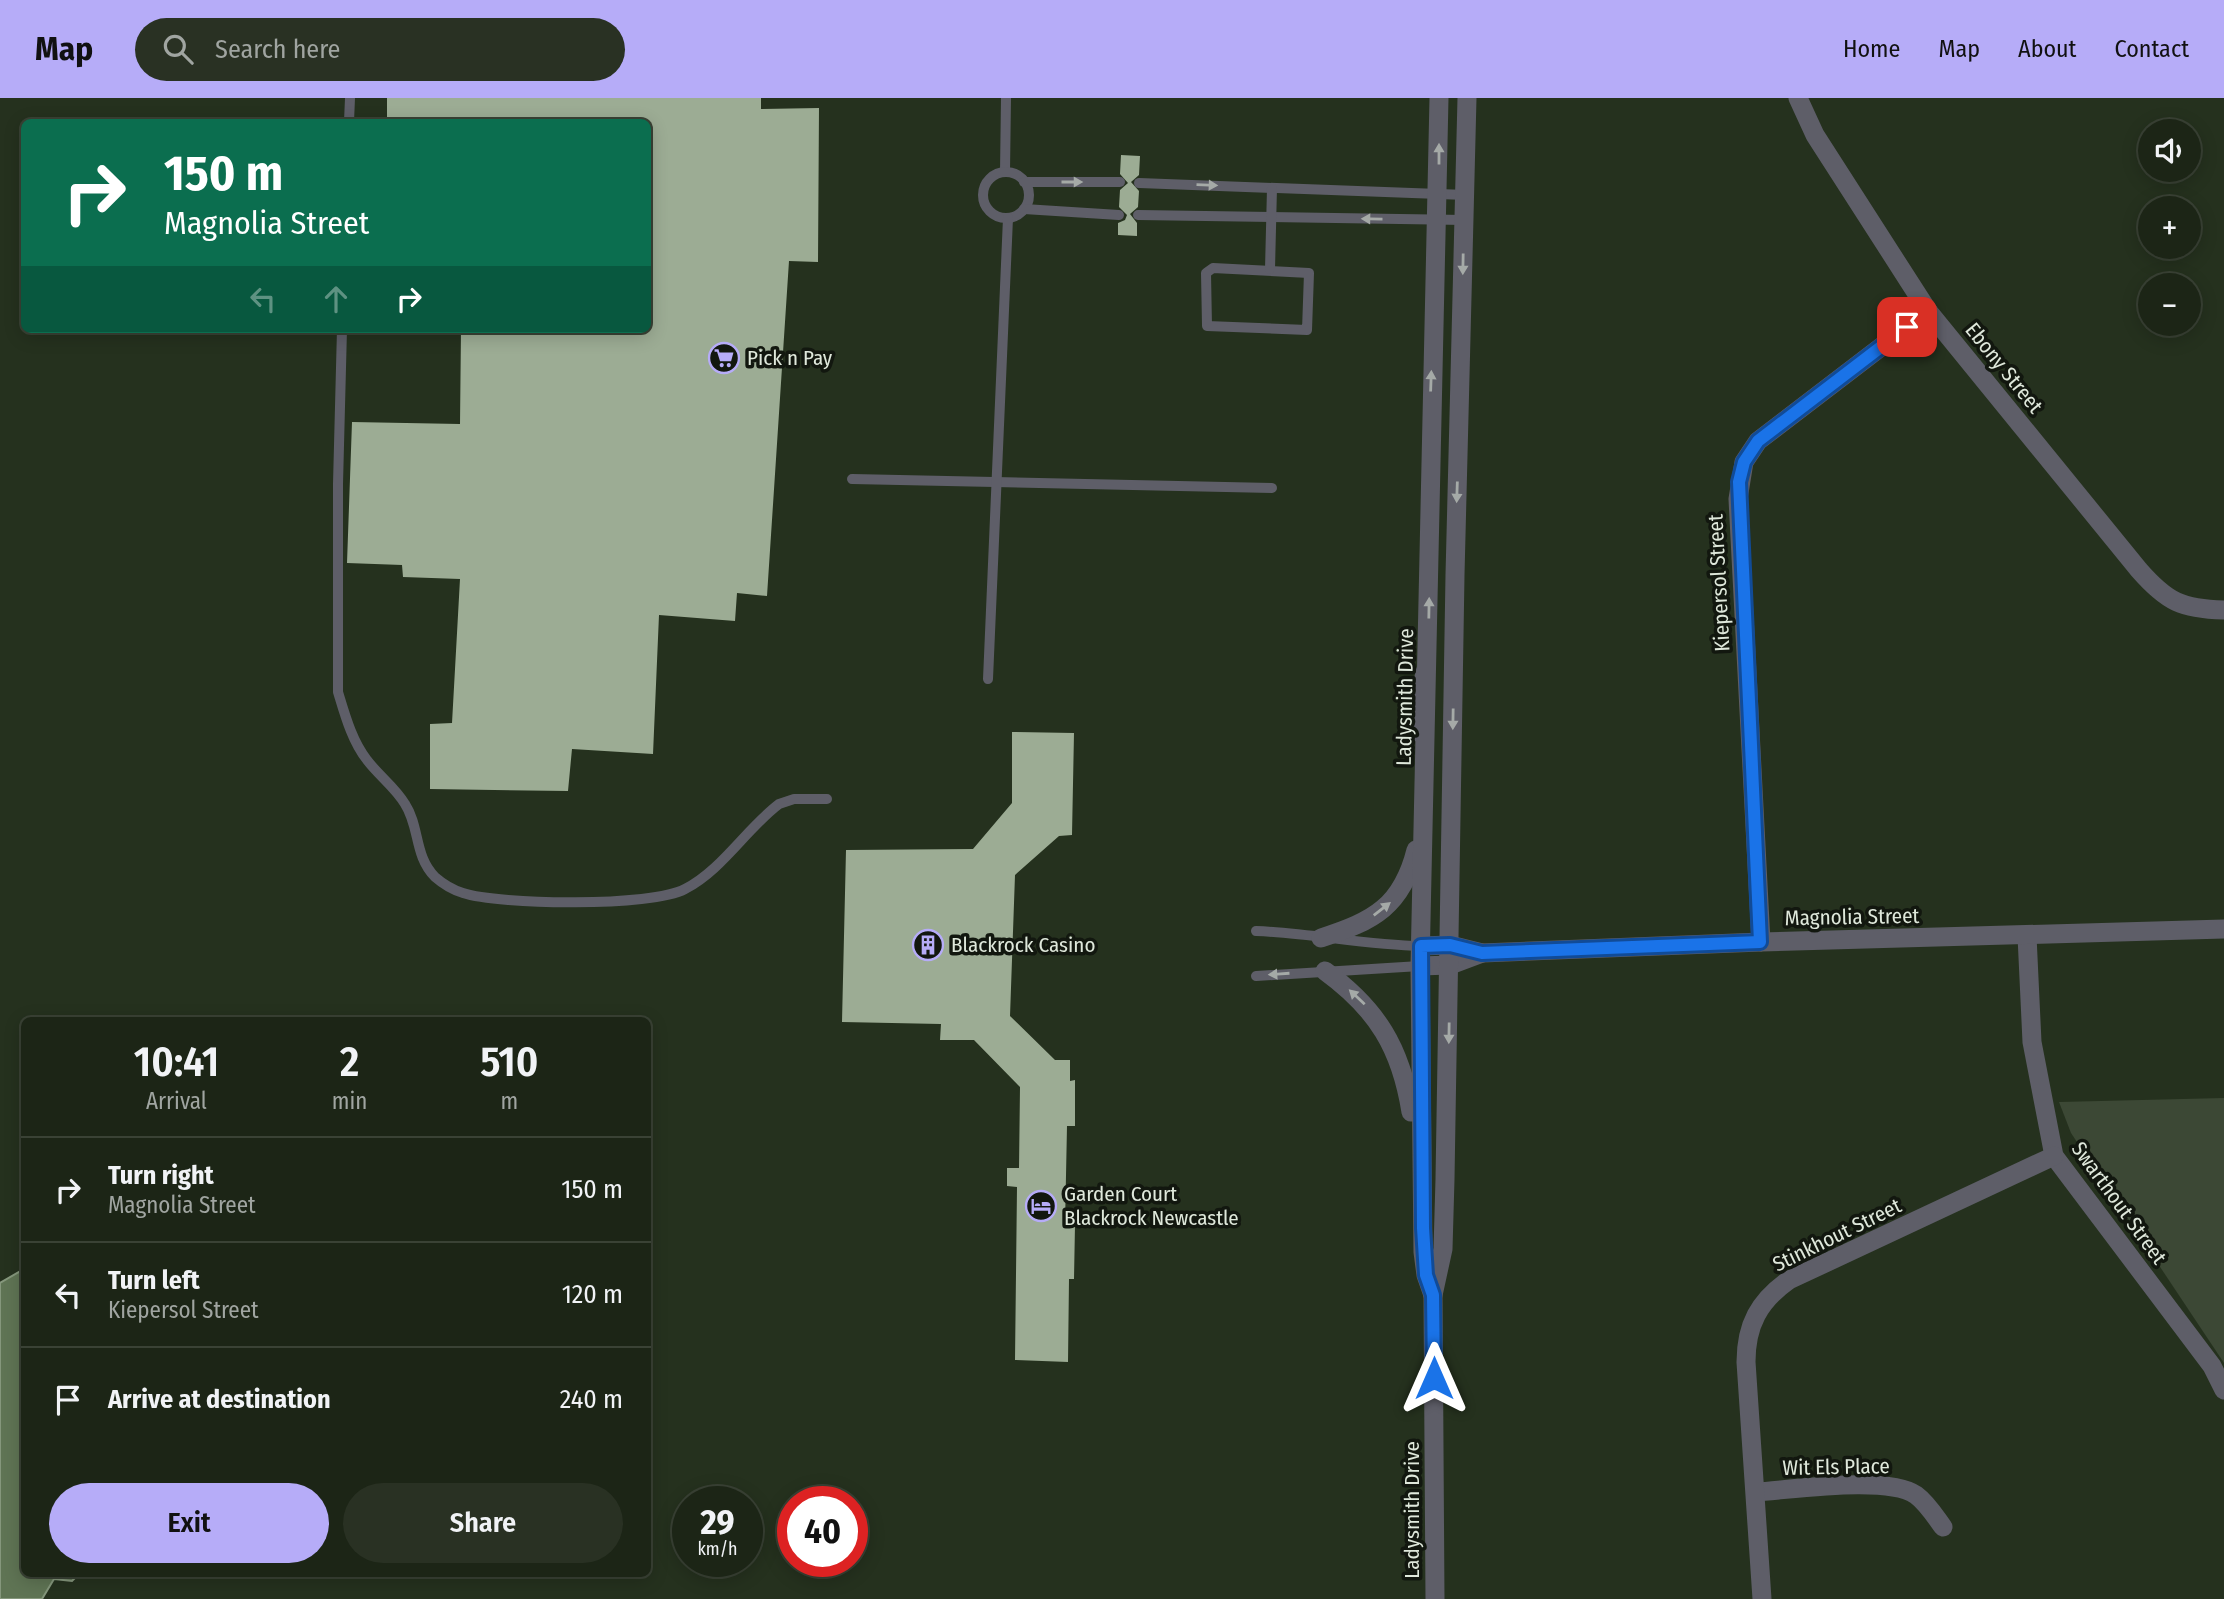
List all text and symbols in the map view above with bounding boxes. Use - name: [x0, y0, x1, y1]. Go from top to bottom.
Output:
- search box: [135, 18, 625, 81]
- text: Map: [35, 29, 93, 69]
- icon: search: [159, 30, 197, 68]
- text: Search here: [215, 34, 340, 65]
- text: Home: [1843, 35, 1900, 63]
- text: Map: [1938, 35, 1980, 63]
- text: About: [2018, 35, 2076, 63]
- text: Contact: [2114, 35, 2189, 63]
- map controls: [2138, 119, 2201, 336]
- button: sound: [2138, 119, 2201, 182]
- one-way arrow: [1433, 142, 1445, 164]
- text: 150 m: [164, 144, 283, 203]
- icon: right: [49, 147, 140, 238]
- one-way arrow: [1061, 176, 1083, 188]
- one-way arrow: [1196, 180, 1218, 191]
- button: +: [2138, 196, 2201, 259]
- text: Magnolia Street: [164, 204, 369, 242]
- one-way arrow: [1361, 213, 1383, 224]
- one-way arrow: [1458, 253, 1469, 275]
- button: −: [2138, 273, 2201, 336]
- icon: left: [244, 280, 282, 318]
- icon: ahead: [317, 280, 355, 318]
- icon: right: [390, 280, 428, 318]
- pin: [1877, 297, 1937, 357]
- icon: arrive: [1888, 308, 1926, 346]
- street label: Ebony Street: [1960, 317, 2048, 419]
- supermarket icon: Pick n Pay: [707, 341, 741, 375]
- place label: Pick n Pay: [747, 345, 833, 371]
- one-way arrow: [1426, 370, 1437, 392]
- one-way arrow: [1452, 481, 1463, 503]
- street label: Kiepersol Street: [1702, 514, 1736, 652]
- one-way arrow: [1423, 597, 1435, 619]
- street label: Ladysmith Drive: [1391, 628, 1419, 766]
- one-way arrow: [1447, 708, 1459, 730]
- one-way arrow: [1373, 902, 1391, 917]
- street label: Magnolia Street: [1784, 903, 1920, 931]
- building icon: Blackrock Casino: [911, 928, 945, 962]
- place label: Blackrock Casino: [951, 932, 1095, 958]
- one-way arrow: [1268, 969, 1290, 980]
- one-way arrow: [1349, 989, 1366, 1005]
- one-way arrow: [1443, 1022, 1454, 1044]
- text: 10:41: [134, 1037, 219, 1087]
- text: 2: [340, 1037, 359, 1087]
- text: 510: [480, 1037, 538, 1087]
- text: Arrival: [146, 1087, 207, 1115]
- text: min: [332, 1087, 367, 1115]
- text: m: [500, 1087, 518, 1115]
- street label: Swarthout Street: [2066, 1137, 2172, 1269]
- text: Turn right: [108, 1160, 214, 1191]
- icon: right: [49, 1171, 87, 1209]
- text: 150 m: [561, 1174, 623, 1205]
- place label: Garden Court Blackrock Newcastle: [1064, 1181, 1239, 1231]
- hotel icon: Garden Court Blackrock Newcastle: [1024, 1189, 1058, 1223]
- text: Magnolia Street: [108, 1191, 256, 1219]
- street label: Stinkhout Street: [1768, 1193, 1906, 1277]
- text: Turn left: [108, 1265, 200, 1296]
- icon: left: [49, 1276, 87, 1314]
- text: 120 m: [562, 1279, 623, 1310]
- text: Kiepersol Street: [108, 1296, 259, 1324]
- position arrow: [1397, 1341, 1471, 1415]
- icon: arrive: [49, 1381, 87, 1419]
- text: Arrive at destination: [108, 1384, 331, 1415]
- text: 240 m: [560, 1384, 623, 1415]
- street label: Ladysmith Drive: [1399, 1441, 1425, 1579]
- street label: Wit Els Place: [1782, 1453, 1890, 1481]
- button: Exit: [49, 1483, 329, 1563]
- button: Share: [343, 1483, 623, 1563]
- speed limit sign: 40: [777, 1486, 868, 1577]
- text: 29: [700, 1501, 735, 1543]
- text: km/h: [697, 1538, 738, 1560]

